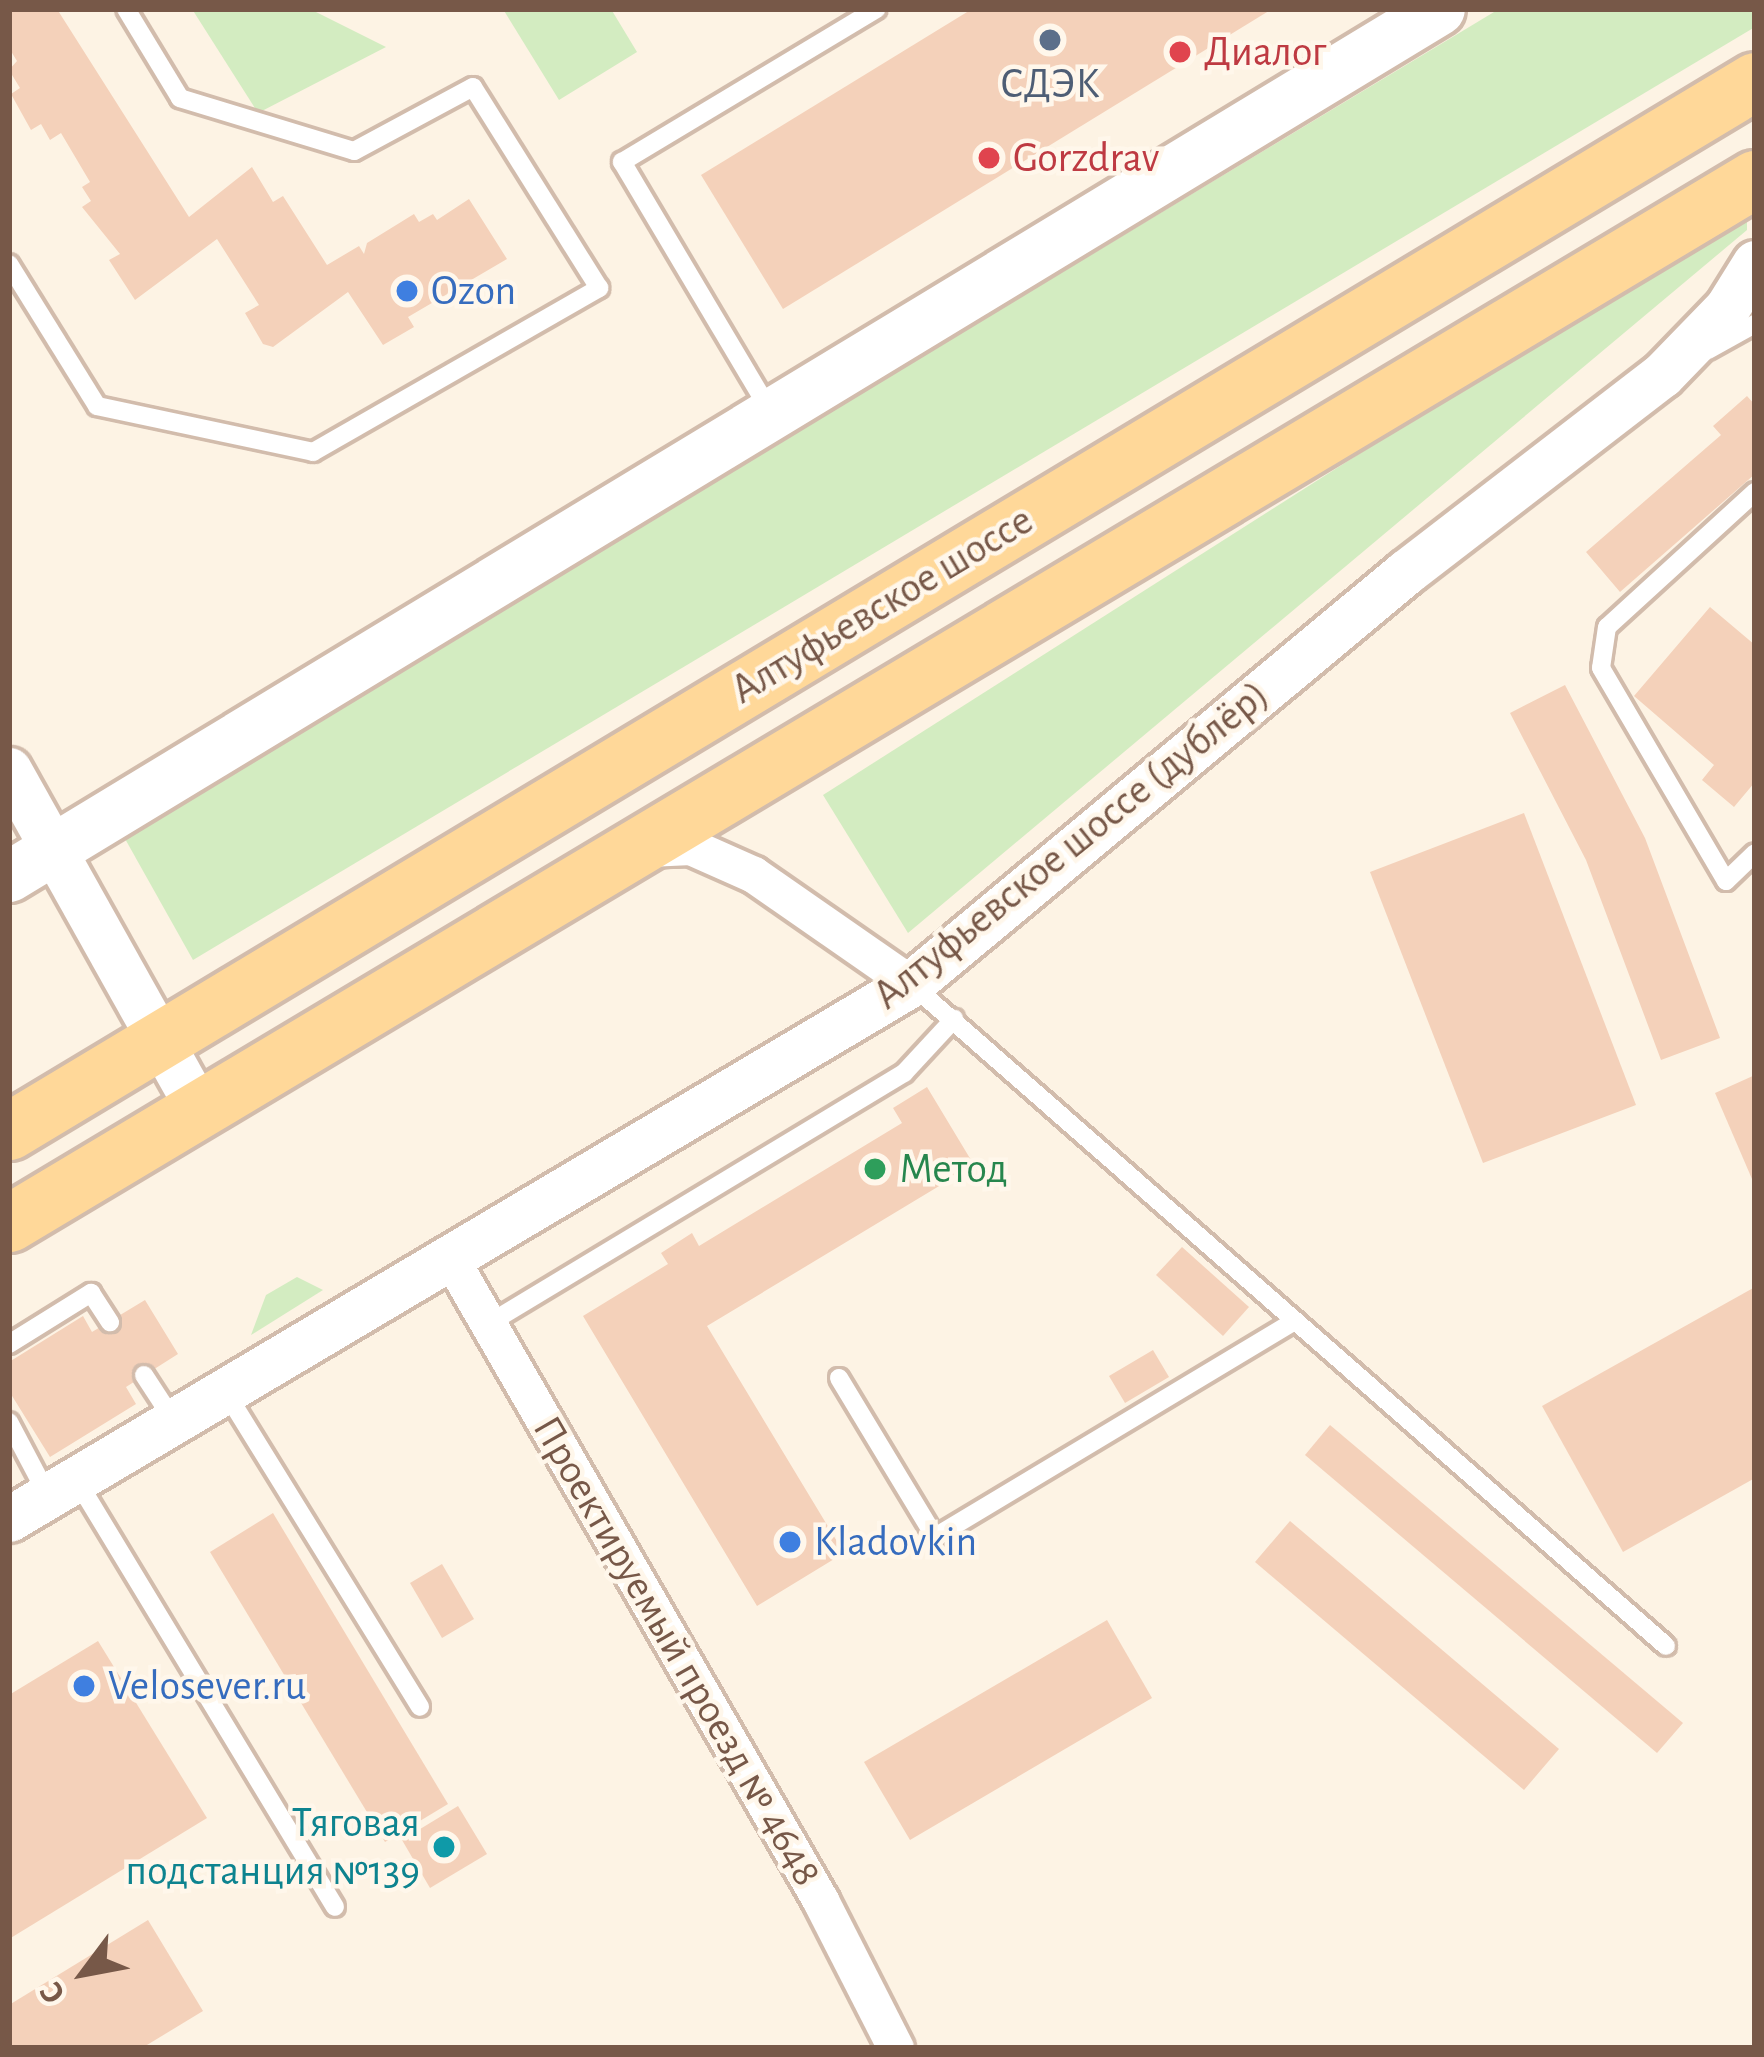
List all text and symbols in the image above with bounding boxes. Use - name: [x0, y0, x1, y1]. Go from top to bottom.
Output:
- marker: СДЭК: [1037, 27, 1063, 53]
- place label: Диалог: [1204, 27, 1326, 77]
- marker: Диалог: [1167, 39, 1193, 65]
- place label: СДЭК: [1000, 59, 1100, 109]
- place label: Gorzdrav: [1013, 133, 1159, 183]
- marker: Gorzdrav: [976, 145, 1002, 171]
- place label: Ozon: [431, 266, 516, 316]
- marker: Ozon: [394, 278, 420, 304]
- street label: Алтуфьевское шоссе: [722, 495, 1042, 715]
- street label: Алтуфьевское шоссе (дублёр): [863, 670, 1279, 1020]
- place label: Метод: [899, 1144, 1008, 1194]
- marker: Метод: [862, 1156, 888, 1182]
- street label: Проектируемый проезд № 4648: [522, 1407, 832, 1895]
- place label: Kladovkin: [814, 1517, 977, 1567]
- marker: Kladovkin: [777, 1529, 803, 1555]
- place label: Velosever.ru: [108, 1661, 306, 1711]
- marker: Velosever.ru: [71, 1673, 97, 1699]
- place label: Тяговая подстанция №139: [125, 1798, 420, 1896]
- marker: Тяговая подстанция №139: [431, 1834, 457, 1860]
- north arrow: [24, 1913, 144, 2033]
- text: С: [34, 1976, 72, 2009]

